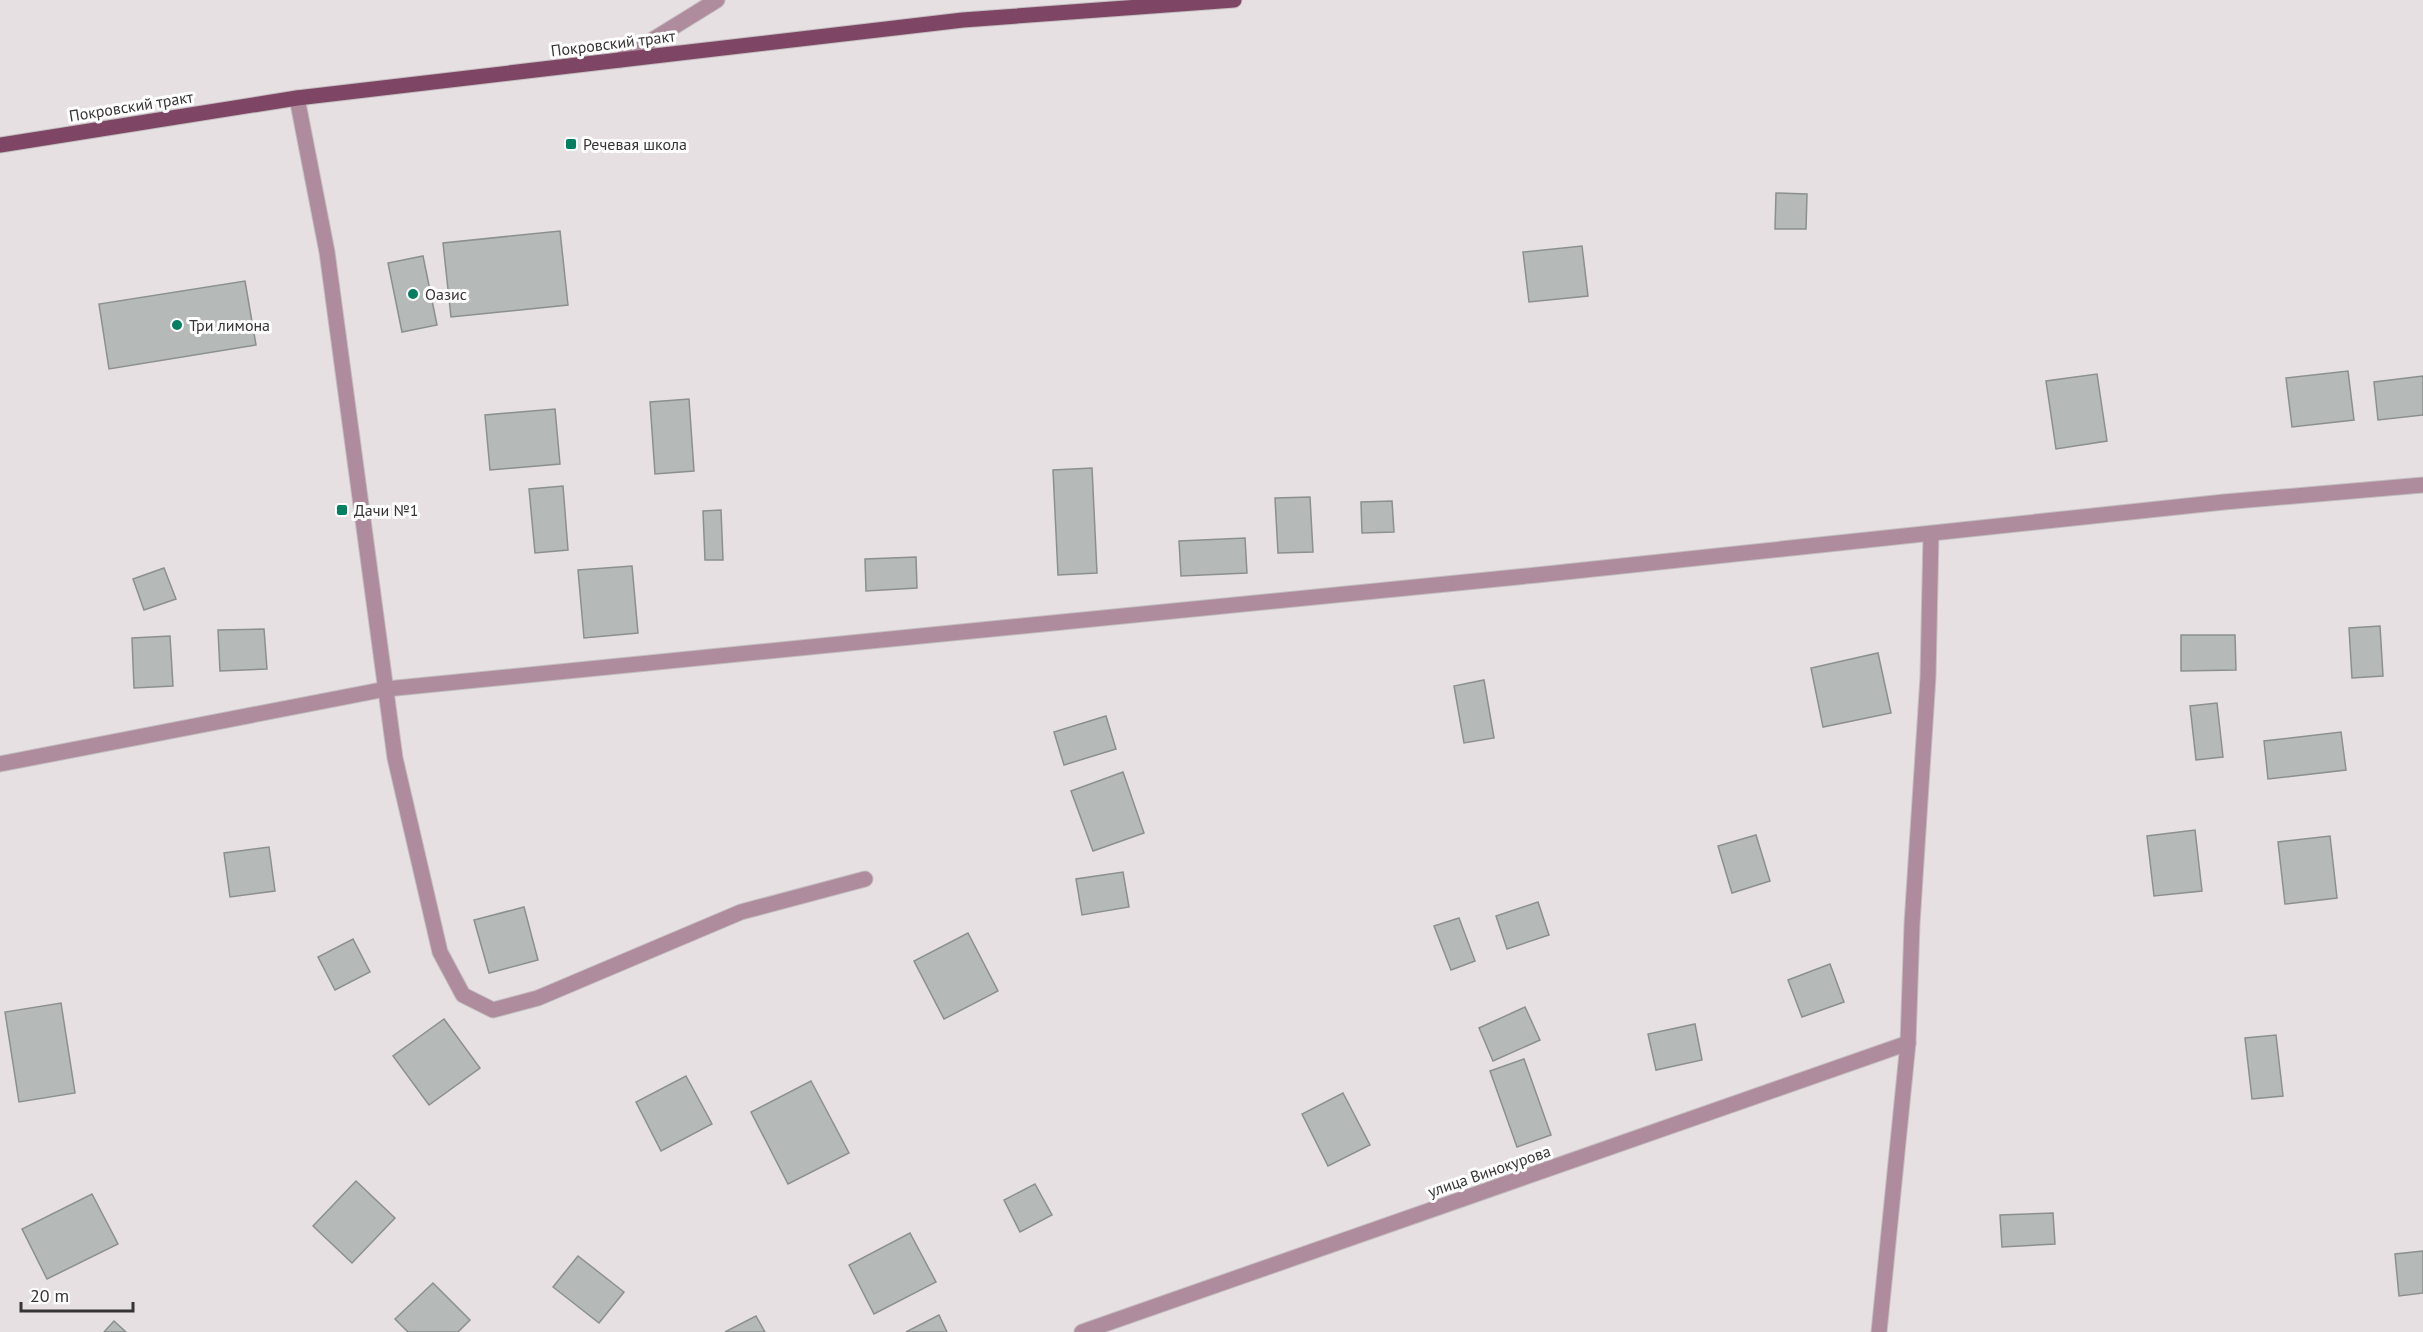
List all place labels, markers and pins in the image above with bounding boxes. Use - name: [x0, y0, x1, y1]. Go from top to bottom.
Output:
- place label: Речевая школа: [583, 134, 687, 154]
- marker: Речевая школа: [564, 137, 578, 151]
- place label: Оазис: [425, 284, 467, 304]
- marker: Оазис: [406, 287, 420, 301]
- place label: Три лимона: [189, 315, 270, 335]
- marker: Три лимона: [170, 318, 184, 332]
- place label: Дачи №1: [354, 500, 419, 520]
- marker: Дачи №1: [335, 503, 349, 517]

